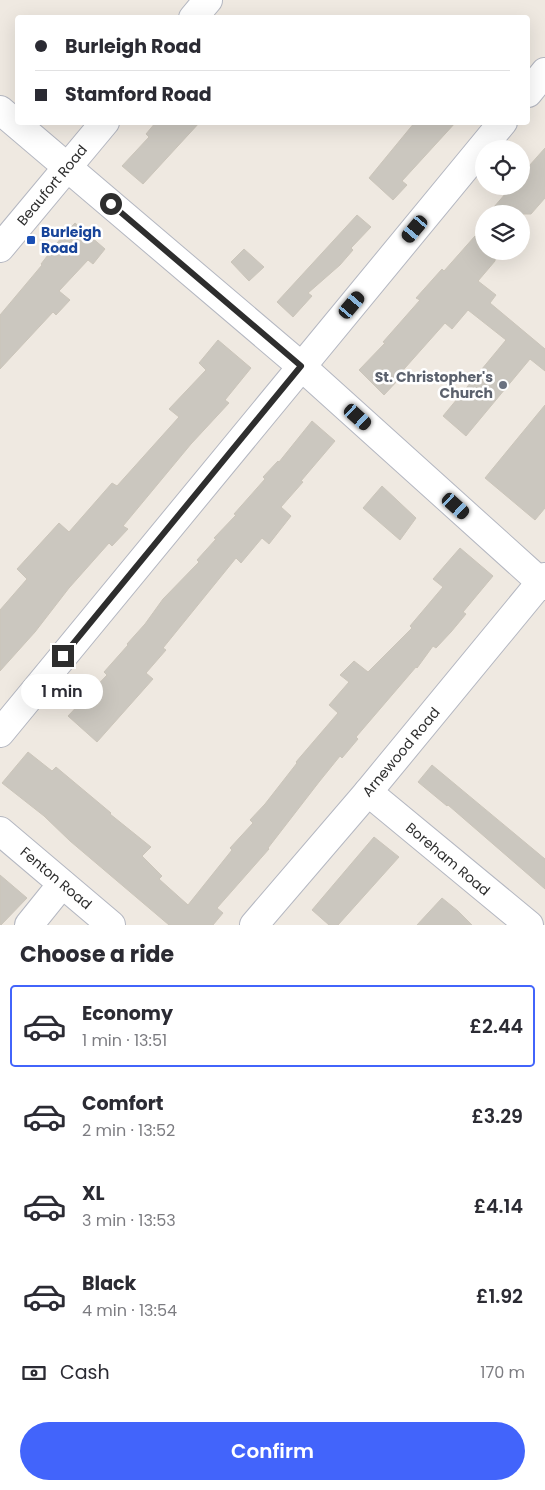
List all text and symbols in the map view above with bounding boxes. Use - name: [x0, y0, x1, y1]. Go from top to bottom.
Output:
- text: Burleigh Road: [65, 33, 201, 60]
- text: Stamford Road: [65, 81, 212, 108]
- street label: Beaufort Road: [12, 140, 92, 230]
- map controls: [475, 140, 530, 260]
- button: locate: [475, 140, 530, 195]
- route start: [100, 193, 122, 215]
- button: layers: [475, 205, 530, 260]
- car: [399, 213, 430, 245]
- place label: Burleigh Road: [41, 222, 101, 258]
- marker: Burleigh Road: [25, 234, 37, 246]
- car: [336, 289, 367, 321]
- place label: St. Christopher's Church: [375, 367, 493, 403]
- marker: St. Christopher's Church: [497, 379, 509, 391]
- car: [341, 401, 374, 433]
- car: [439, 490, 472, 522]
- route end: [52, 645, 74, 667]
- callout: 1 min: [22, 674, 104, 708]
- text: 1 min: [41, 680, 83, 703]
- street label: Arnewood Road: [358, 703, 444, 801]
- street label: Boreham Road: [402, 818, 494, 900]
- street label: Fenton Road: [16, 842, 96, 914]
- text: Choose a ride: [20, 939, 174, 970]
- text: Economy: [82, 1000, 173, 1027]
- icon: car: [22, 1004, 67, 1049]
- text: £2.44: [470, 1013, 523, 1040]
- text: 1 min · 13:51: [82, 1029, 167, 1052]
- text: Comfort: [82, 1090, 164, 1117]
- icon: car: [22, 1094, 67, 1139]
- text: £3.29: [471, 1103, 523, 1130]
- text: 2 min · 13:52: [82, 1119, 175, 1142]
- text: XL: [82, 1180, 105, 1207]
- icon: car: [22, 1184, 67, 1229]
- text: £4.14: [474, 1193, 523, 1220]
- text: 3 min · 13:53: [82, 1209, 176, 1232]
- text: Black: [82, 1270, 136, 1297]
- icon: car: [22, 1274, 67, 1319]
- text: £1.92: [476, 1283, 523, 1310]
- text: 4 min · 13:54: [82, 1299, 177, 1322]
- icon: cash: [20, 1359, 48, 1387]
- text: Cash: [60, 1359, 110, 1386]
- text: 170 m: [480, 1361, 525, 1384]
- button: Confirm: [20, 1422, 525, 1480]

